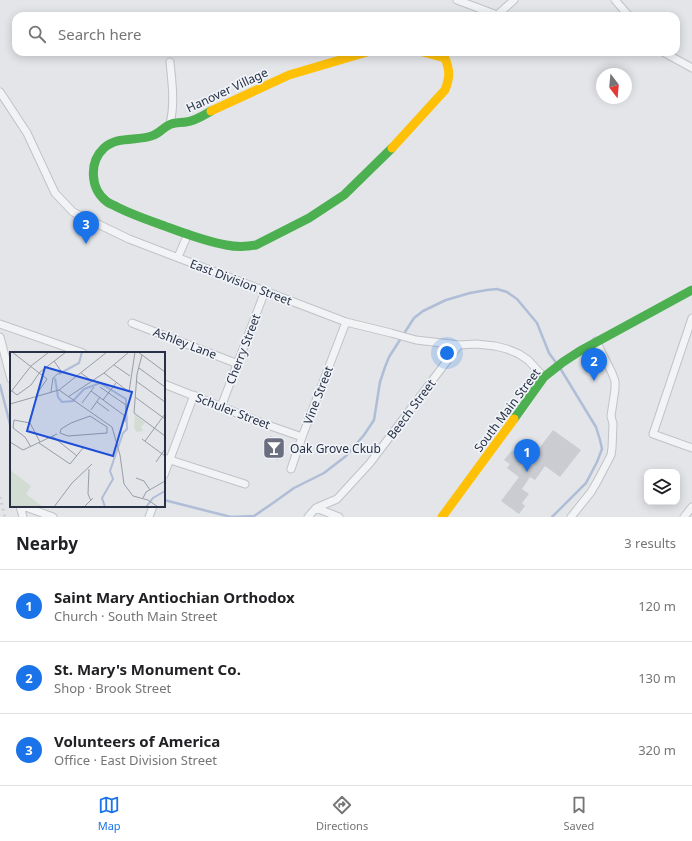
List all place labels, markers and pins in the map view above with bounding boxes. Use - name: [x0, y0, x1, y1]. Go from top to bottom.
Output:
- pin: 3: [73, 211, 99, 244]
- pin: 2: [581, 348, 607, 381]
- bar icon: Oak Grove Ckub: [261, 435, 287, 461]
- pin: 1: [514, 439, 540, 472]
- place label: Oak Grove Ckub: [290, 440, 381, 457]

